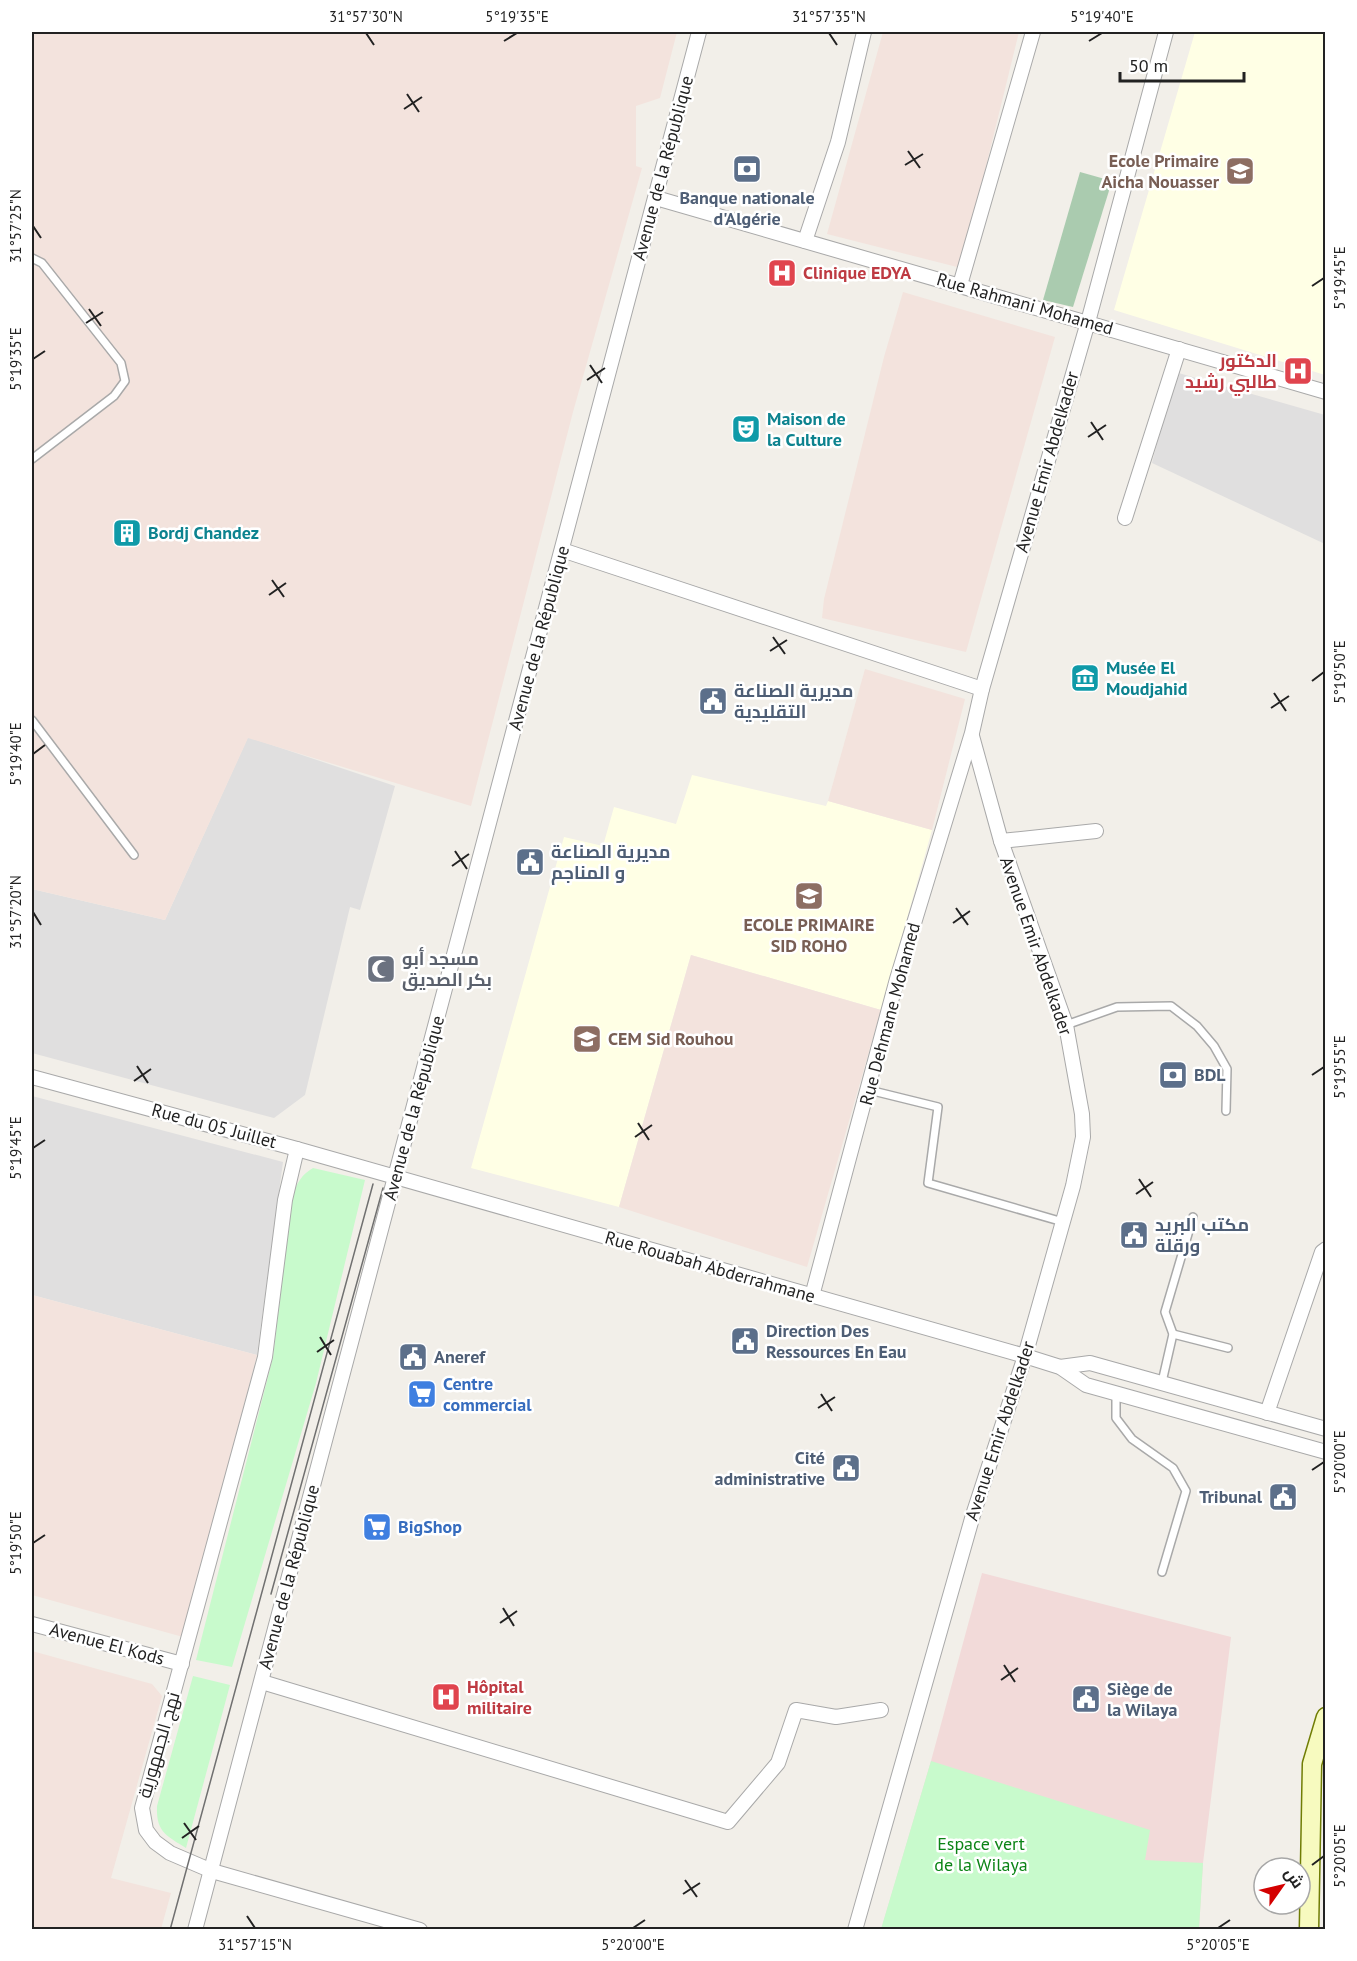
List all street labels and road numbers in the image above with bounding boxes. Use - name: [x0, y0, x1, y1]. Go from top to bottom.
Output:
- street label: Avenue de la République: [627, 73, 698, 263]
- street label: Rue Rahmani Mohamed: [934, 267, 1116, 340]
- street label: Avenue Emir Abdelkader: [1010, 369, 1083, 555]
- street label: Avenue de la République: [503, 543, 574, 733]
- street label: Avenue Emir Abdelkader: [995, 854, 1078, 1038]
- street label: Rue Dehmane Mohamed: [854, 920, 925, 1108]
- street label: Avenue de la République: [378, 1013, 449, 1203]
- street label: Rue du 05 Juillet: [149, 1098, 279, 1153]
- street label: Rue Rouabah Abderrahmane: [602, 1225, 818, 1308]
- street label: Avenue Emir Abdelkader: [960, 1338, 1039, 1523]
- street label: Avenue de la République: [253, 1482, 324, 1672]
- street label: Avenue El Kods: [47, 1617, 167, 1670]
- street label: نهج الجمهورية: [132, 1689, 186, 1801]

